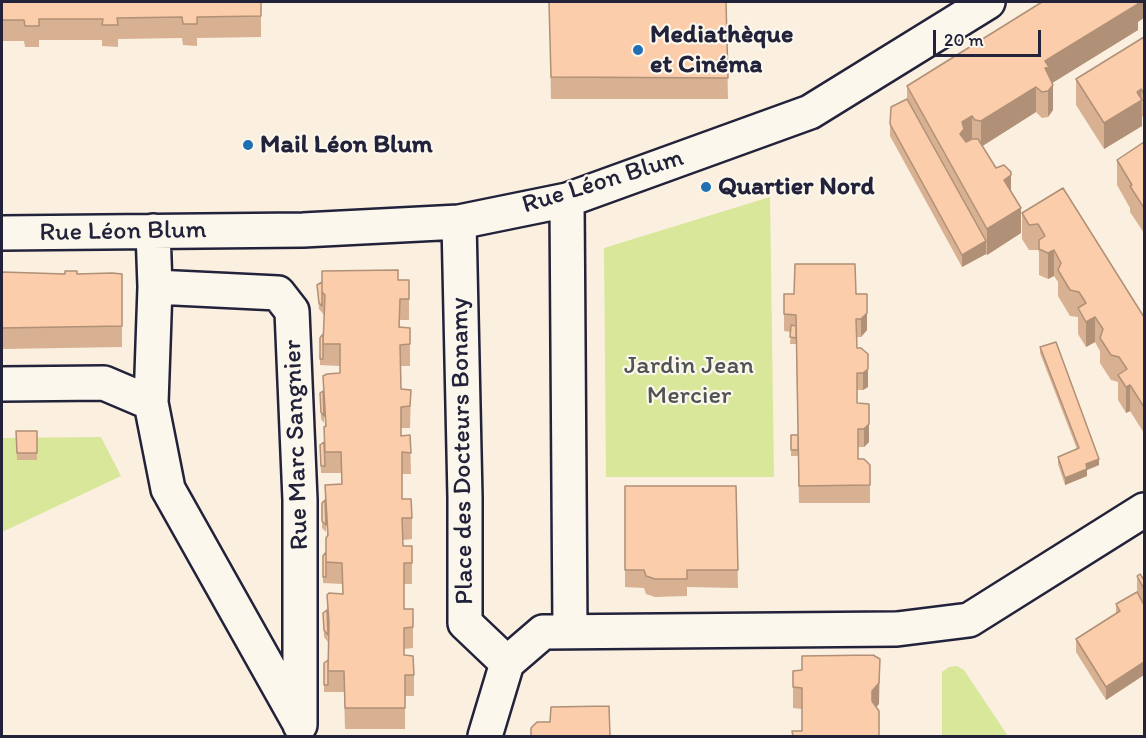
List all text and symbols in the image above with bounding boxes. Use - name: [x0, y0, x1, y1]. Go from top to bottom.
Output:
- scale bar: [936, 18, 1044, 56]
- place label: Mediathèque et Cinéma: [650, 19, 793, 80]
- text: 20 m: [944, 29, 984, 51]
- marker: Mediathèque et Cinéma: [631, 43, 645, 57]
- place label: Mail Léon Blum: [260, 129, 433, 161]
- marker: Mail Léon Blum: [241, 138, 255, 152]
- street label: Rue Léon Blum: [519, 143, 687, 221]
- place label: Quartier Nord: [718, 171, 874, 203]
- marker: Quartier Nord: [699, 180, 713, 194]
- street label: Rue Léon Blum: [39, 215, 207, 249]
- street label: Place des Docteurs Bonamy: [445, 297, 481, 605]
- street label: Rue Marc Sangnier: [278, 339, 316, 551]
- park label: Jardin Jean Mercier: [624, 350, 754, 412]

